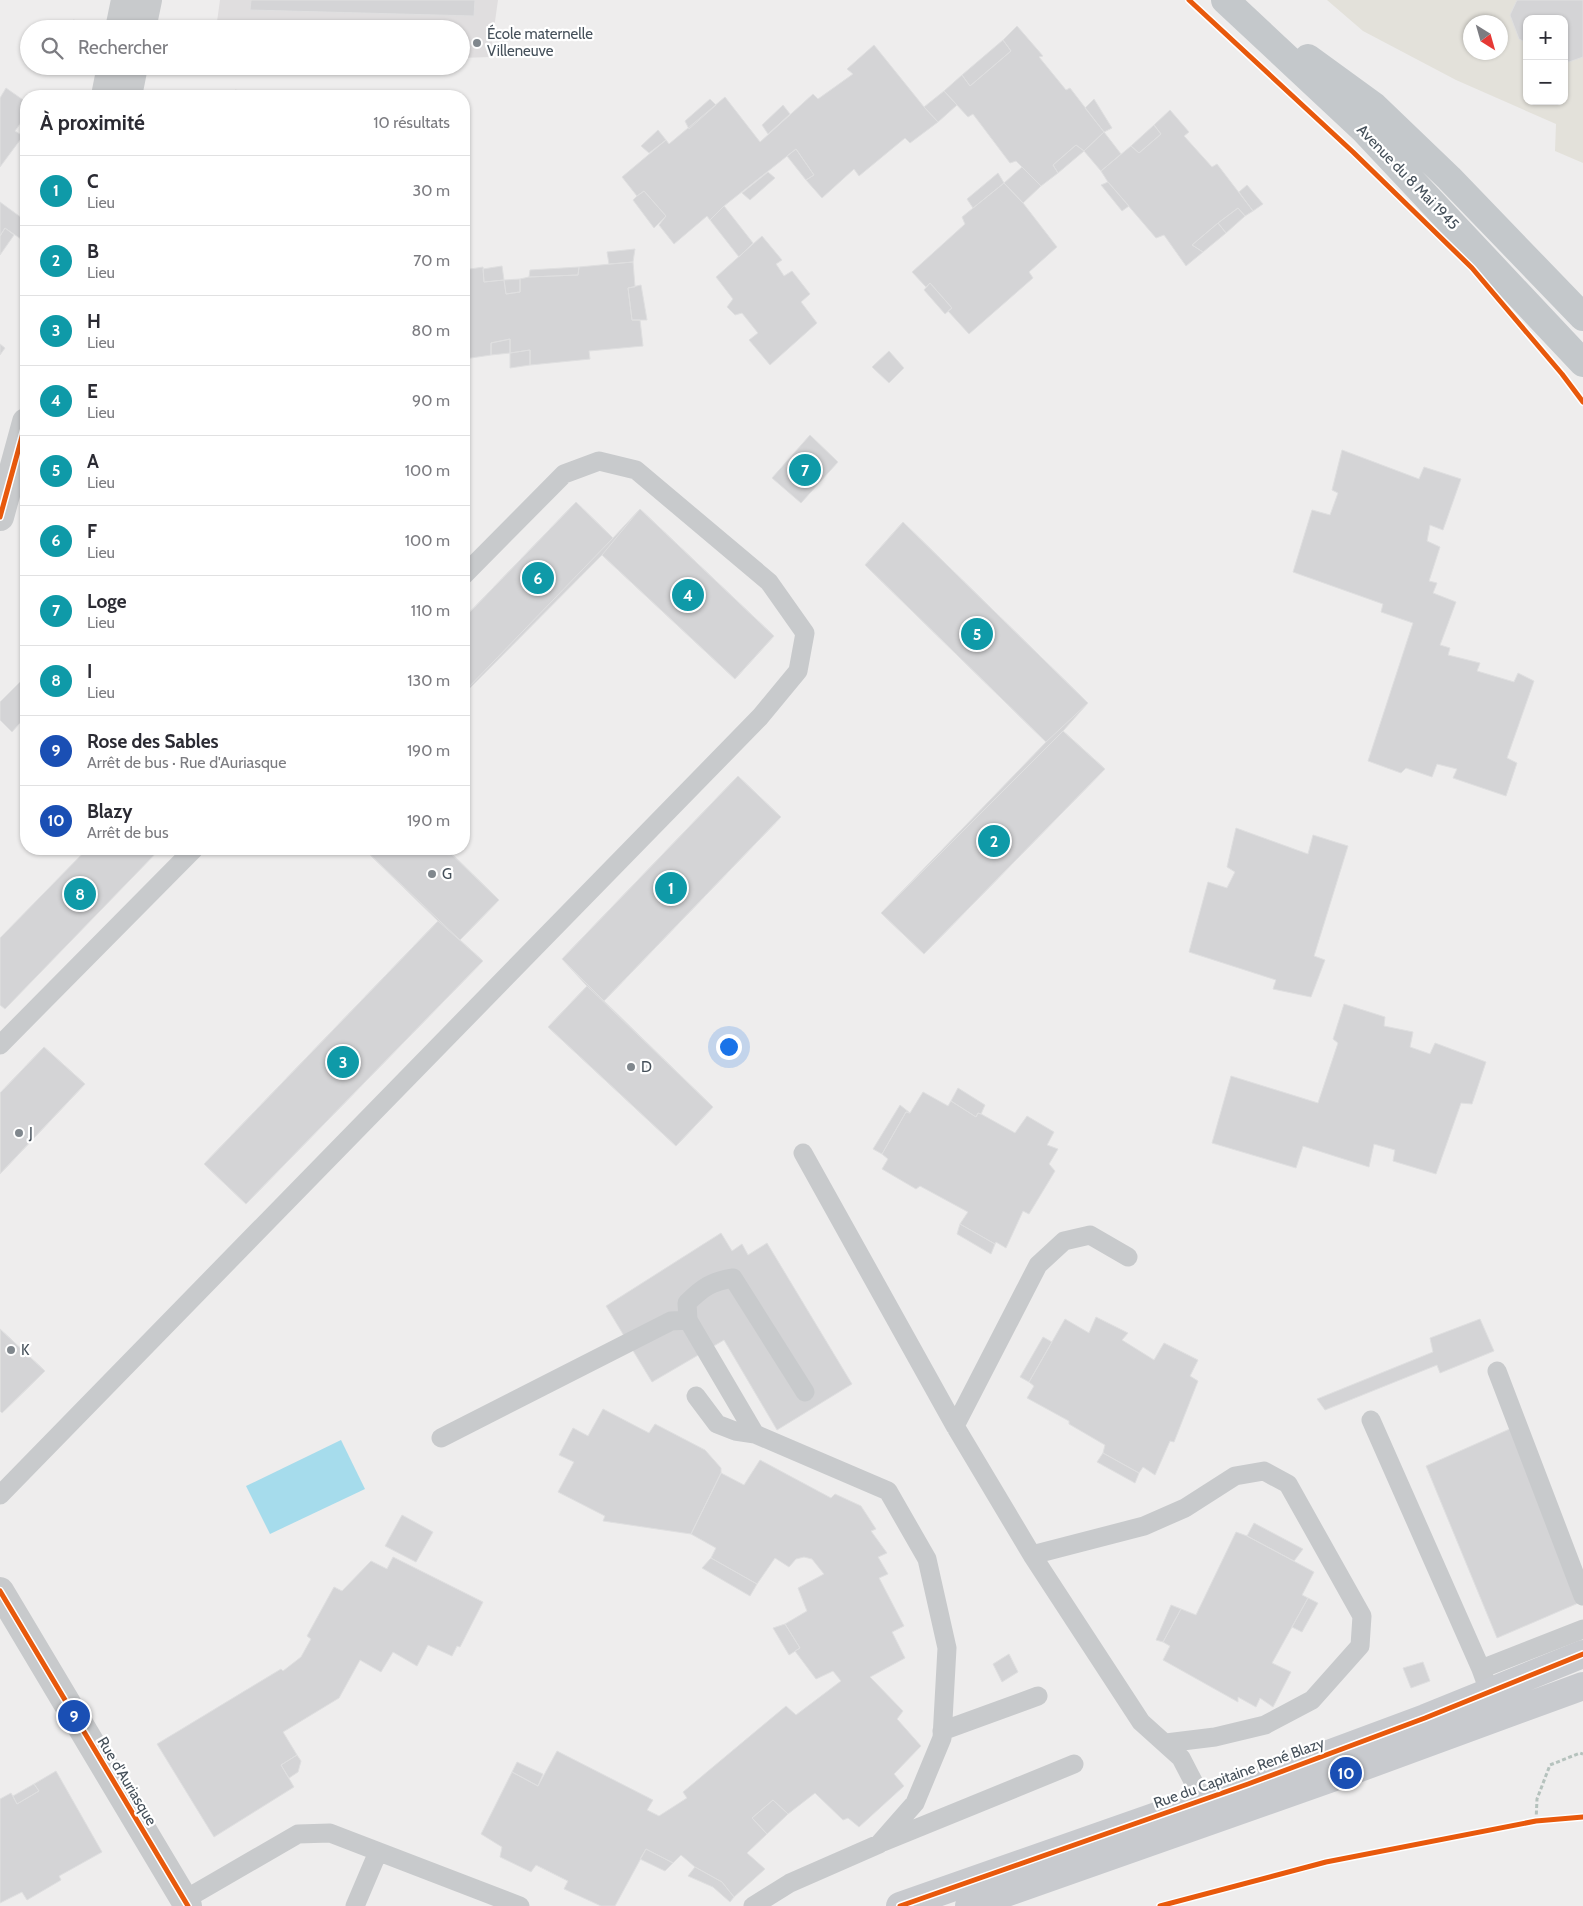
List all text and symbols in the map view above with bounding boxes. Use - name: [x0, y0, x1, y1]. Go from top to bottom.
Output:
- north arrow: [1463, 15, 1508, 60]
- map controls: [1523, 15, 1568, 105]
- button: +: [1523, 15, 1568, 60]
- search box: [20, 20, 470, 75]
- place label: École maternelle Villeneuve: [487, 24, 593, 60]
- icon: search: [38, 34, 66, 62]
- text: Rechercher: [78, 36, 168, 59]
- marker: École maternelle Villeneuve: [471, 37, 483, 49]
- button: −: [1523, 60, 1568, 105]
- text: À proximité: [40, 110, 145, 135]
- text: 10 résultats: [373, 113, 450, 132]
- street label: Avenue du 8 Mai 1945: [1353, 121, 1463, 233]
- text: C: [87, 170, 99, 193]
- text: 1: [53, 181, 59, 200]
- text: 30 m: [413, 181, 450, 200]
- text: Lieu: [87, 193, 115, 212]
- text: B: [87, 240, 99, 263]
- text: 2: [52, 251, 60, 270]
- text: 70 m: [413, 251, 450, 270]
- text: Lieu: [87, 263, 115, 282]
- text: H: [87, 310, 101, 333]
- text: 3: [52, 321, 60, 340]
- text: 80 m: [412, 321, 450, 340]
- text: Lieu: [87, 333, 115, 352]
- text: E: [87, 380, 98, 403]
- text: 4: [51, 391, 61, 410]
- text: 90 m: [412, 391, 450, 410]
- text: Lieu: [87, 403, 115, 422]
- text: A: [87, 450, 99, 473]
- pin: 7: [789, 451, 821, 489]
- text: 5: [52, 461, 60, 480]
- text: 100 m: [405, 461, 450, 480]
- text: Lieu: [87, 473, 115, 492]
- text: F: [87, 520, 97, 543]
- text: 6: [52, 531, 61, 550]
- text: 100 m: [405, 531, 450, 550]
- text: Lieu: [87, 543, 115, 562]
- pin: 6: [522, 559, 554, 597]
- pin: 4: [672, 576, 704, 614]
- text: Loge: [87, 590, 126, 613]
- text: 7: [52, 601, 60, 620]
- text: 110 m: [411, 601, 450, 620]
- text: Lieu: [87, 613, 115, 632]
- pin: 5: [961, 615, 993, 653]
- text: I: [87, 660, 92, 683]
- text: 8: [51, 671, 61, 690]
- text: 130 m: [407, 671, 450, 690]
- text: Lieu: [87, 683, 115, 702]
- text: Rose des Sables: [87, 730, 218, 753]
- text: 9: [52, 741, 61, 760]
- text: 190 m: [407, 741, 450, 760]
- text: Arrêt de bus · Rue d'Auriasque: [87, 753, 286, 772]
- text: Blazy: [87, 800, 132, 823]
- text: 10: [47, 811, 65, 830]
- text: 190 m: [407, 811, 450, 830]
- pin: 2: [978, 822, 1010, 860]
- text: Arrêt de bus: [87, 823, 169, 842]
- place label: G: [442, 865, 452, 883]
- marker: G: [426, 868, 438, 880]
- pin: 1: [655, 869, 687, 907]
- pin: 8: [64, 875, 96, 913]
- your location: [716, 1034, 742, 1060]
- pin: 3: [327, 1043, 359, 1081]
- place label: D: [641, 1058, 652, 1076]
- marker: D: [625, 1061, 637, 1073]
- place label: J: [28, 1124, 33, 1142]
- marker: J: [13, 1127, 25, 1139]
- place label: K: [21, 1341, 30, 1359]
- marker: K: [5, 1344, 17, 1356]
- pin: 9: [58, 1697, 90, 1735]
- street label: Rue d'Auriasque: [93, 1733, 161, 1829]
- street label: Rue du Capitaine René Blazy: [1151, 1734, 1327, 1812]
- pin: 10: [1330, 1754, 1362, 1792]

